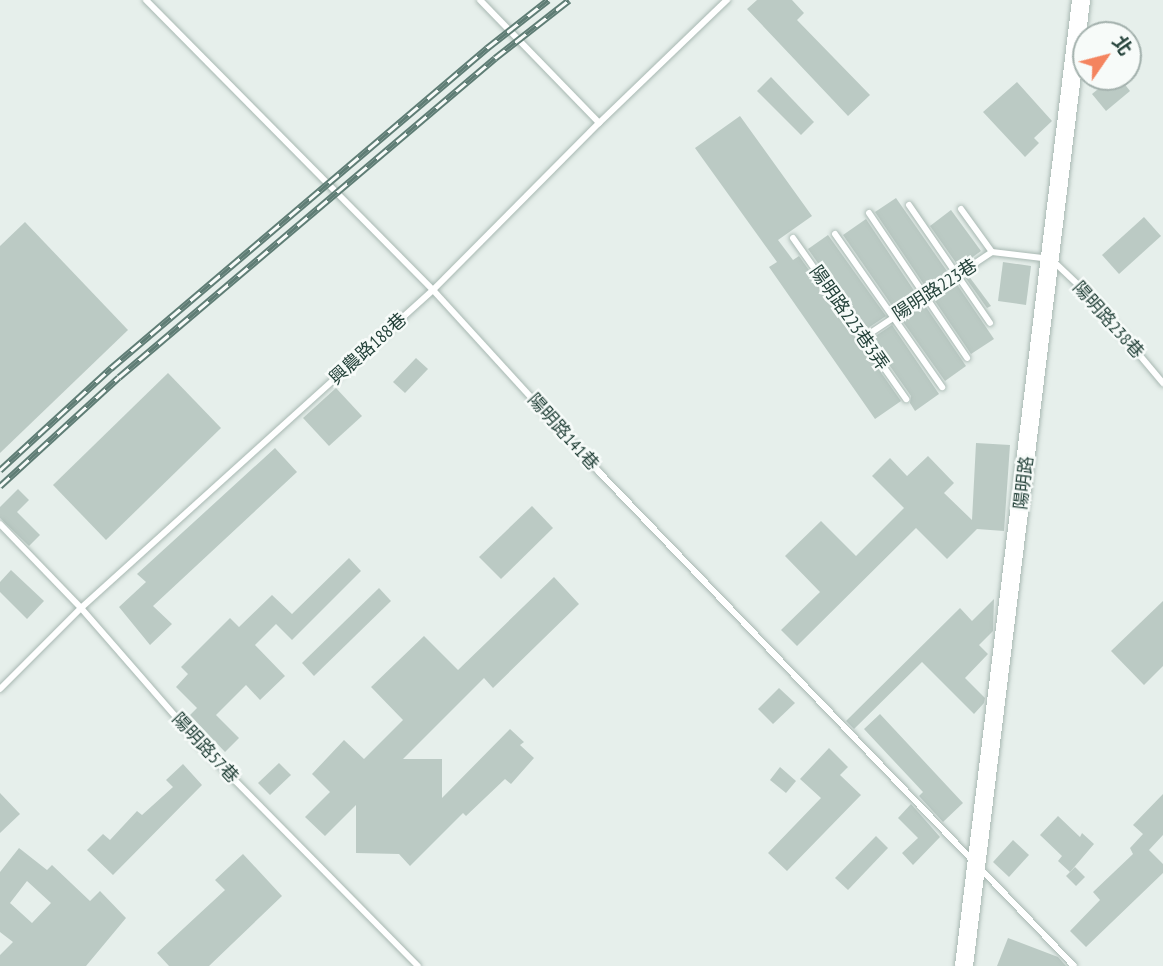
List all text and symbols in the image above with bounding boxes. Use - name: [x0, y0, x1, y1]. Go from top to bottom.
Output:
- north arrow: [1072, 21, 1142, 91]
- text: 北: [1107, 30, 1138, 60]
- street label: 陽明路223巷: [889, 255, 981, 325]
- street label: 陽明路223巷3弄: [805, 262, 893, 374]
- street label: 陽明路238巷: [1068, 277, 1148, 363]
- street label: 興農路188巷: [325, 309, 411, 389]
- street label: 陽明路141巷: [523, 389, 603, 475]
- street label: 陽明路: [1010, 455, 1038, 511]
- street label: 陽明路57巷: [167, 708, 243, 788]

